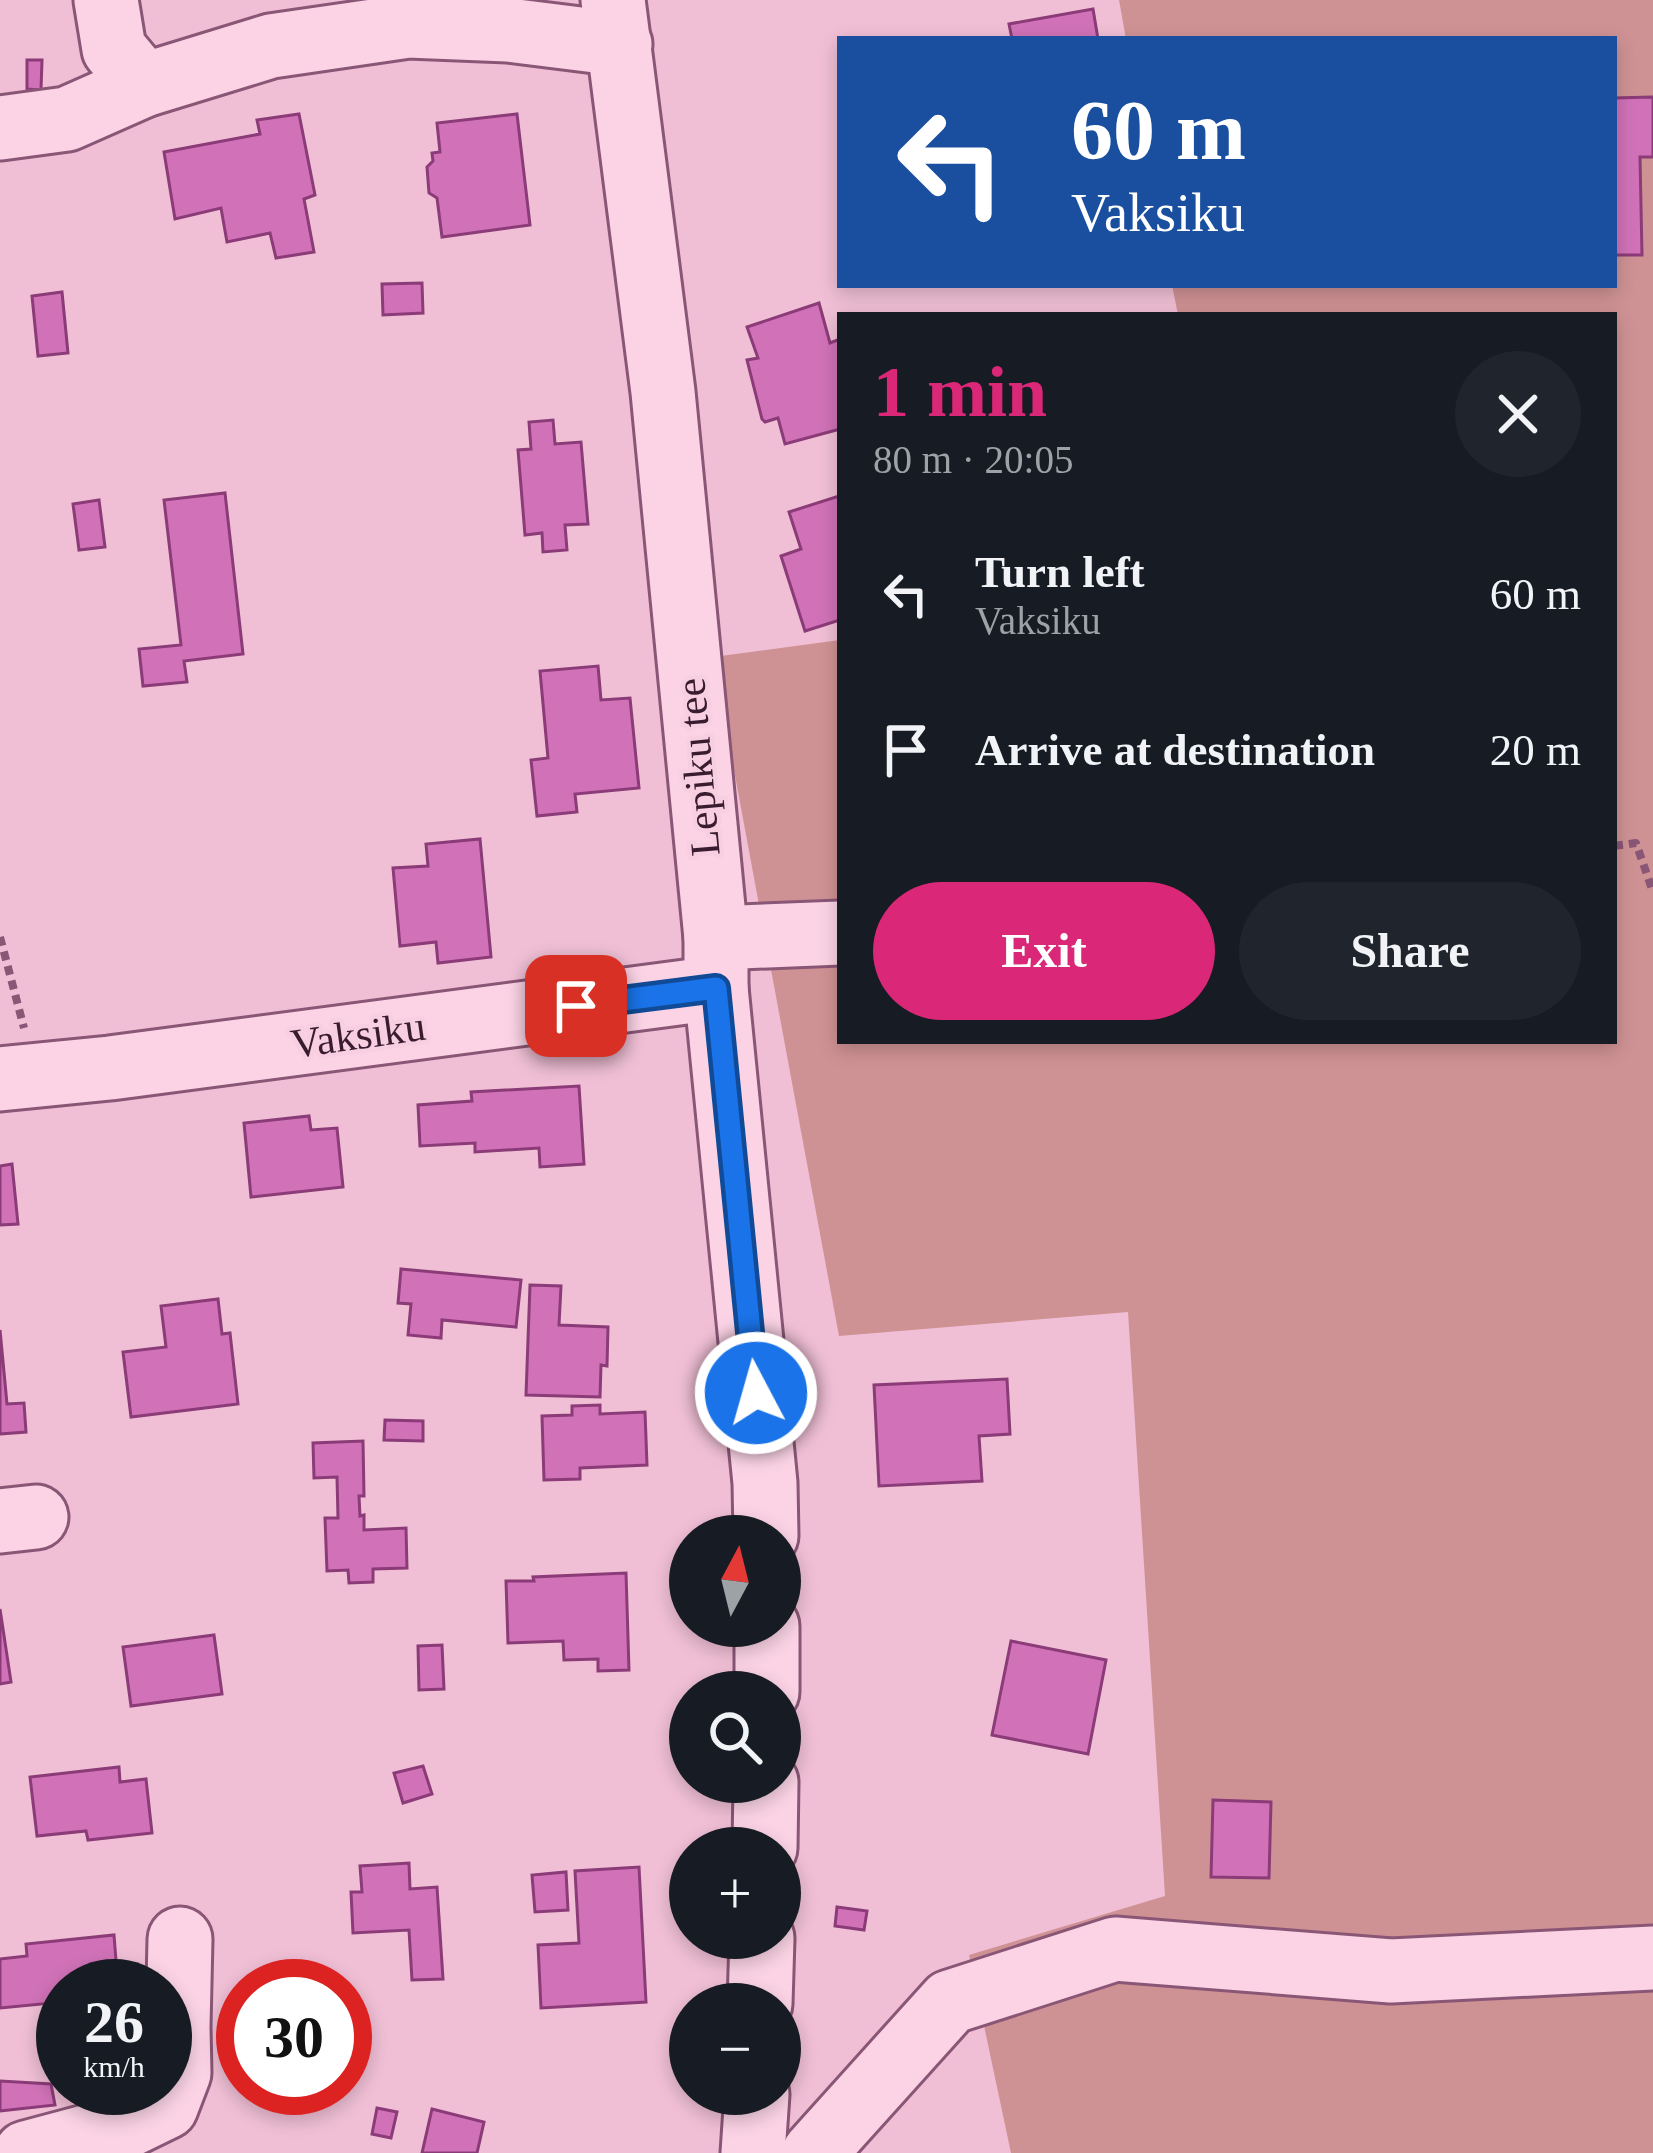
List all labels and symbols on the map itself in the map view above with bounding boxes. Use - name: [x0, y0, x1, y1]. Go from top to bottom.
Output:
- street label: Lepiku tee: [667, 676, 729, 858]
- pin: [525, 955, 627, 1057]
- street label: Vaksiku: [288, 1003, 428, 1067]
- position arrow: [693, 1330, 819, 1456]
- north arrow: [669, 1515, 801, 1647]
- speed limit sign: 30: [216, 1959, 372, 2115]

